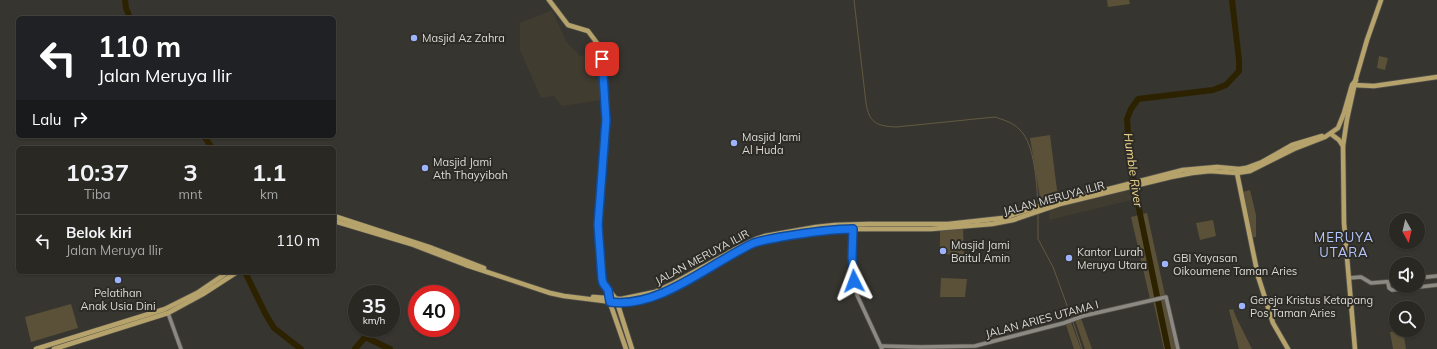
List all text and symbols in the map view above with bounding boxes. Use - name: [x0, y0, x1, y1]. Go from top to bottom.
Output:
- text: 110 m: [98, 29, 181, 64]
- place label: Masjid Az Zahra: [422, 31, 505, 45]
- icon: left: [32, 32, 84, 84]
- marker: Masjid Az Zahra: [409, 33, 419, 43]
- pin: [585, 42, 619, 76]
- icon: arrive: [591, 48, 613, 70]
- text: Jalan Meruya Ilir: [98, 64, 232, 87]
- icon: right: [69, 108, 91, 130]
- text: Lalu: [32, 110, 61, 129]
- place label: Masjid Jami Al Huda: [742, 130, 801, 157]
- water label: Humble River: [1121, 132, 1146, 209]
- marker: Masjid Jami Al Huda: [729, 138, 739, 148]
- place label: Masjid Jami Ath Thayyibah: [433, 155, 508, 182]
- text: 10:37: [66, 157, 129, 187]
- text: 3: [183, 157, 198, 187]
- text: 1.1: [252, 157, 286, 187]
- marker: Masjid Jami Ath Thayyibah: [420, 163, 430, 173]
- street label: JALAN MERUYA ILIR: [1002, 178, 1107, 218]
- text: Tiba: [84, 186, 111, 202]
- text: mnt: [179, 186, 202, 202]
- text: km: [260, 186, 278, 202]
- north arrow: [1389, 213, 1425, 249]
- map controls: [1389, 213, 1425, 337]
- text: Belok kiri: [66, 223, 132, 242]
- street label: JALAN MERUYA ILIR: [653, 226, 752, 288]
- district label: MERUYA UTARA: [1314, 229, 1374, 260]
- icon: left: [32, 230, 54, 252]
- text: 110 m: [276, 231, 320, 250]
- place label: Masjid Jami Baitul Amin: [951, 238, 1010, 265]
- text: Jalan Meruya Ilir: [66, 242, 163, 258]
- place label: Kantor Lurah Meruya Utara: [1077, 245, 1147, 272]
- marker: Masjid Jami Baitul Amin: [938, 246, 948, 256]
- place label: GBI Yayasan Oikoumene Taman Aries: [1173, 251, 1297, 278]
- marker: Kantor Lurah Meruya Utara: [1064, 253, 1074, 263]
- button: sound: [1389, 257, 1425, 293]
- marker: GBI Yayasan Oikoumene Taman Aries: [1160, 259, 1170, 269]
- position arrow: [833, 260, 875, 302]
- marker: Pelatihan Anak Usia Dini: [113, 275, 123, 285]
- speed limit sign: 40: [408, 285, 460, 337]
- place label: Pelatihan Anak Usia Dini: [80, 286, 156, 313]
- text: 35: [362, 293, 386, 318]
- place label: Gereja Kristus Ketapang Pos Taman Aries: [1250, 293, 1373, 320]
- street label: JALAN ARIES UTAMA I: [984, 297, 1100, 341]
- marker: Gereja Kristus Ketapang Pos Taman Aries: [1237, 301, 1247, 311]
- button: search: [1389, 301, 1425, 337]
- text: km/h: [363, 314, 385, 327]

